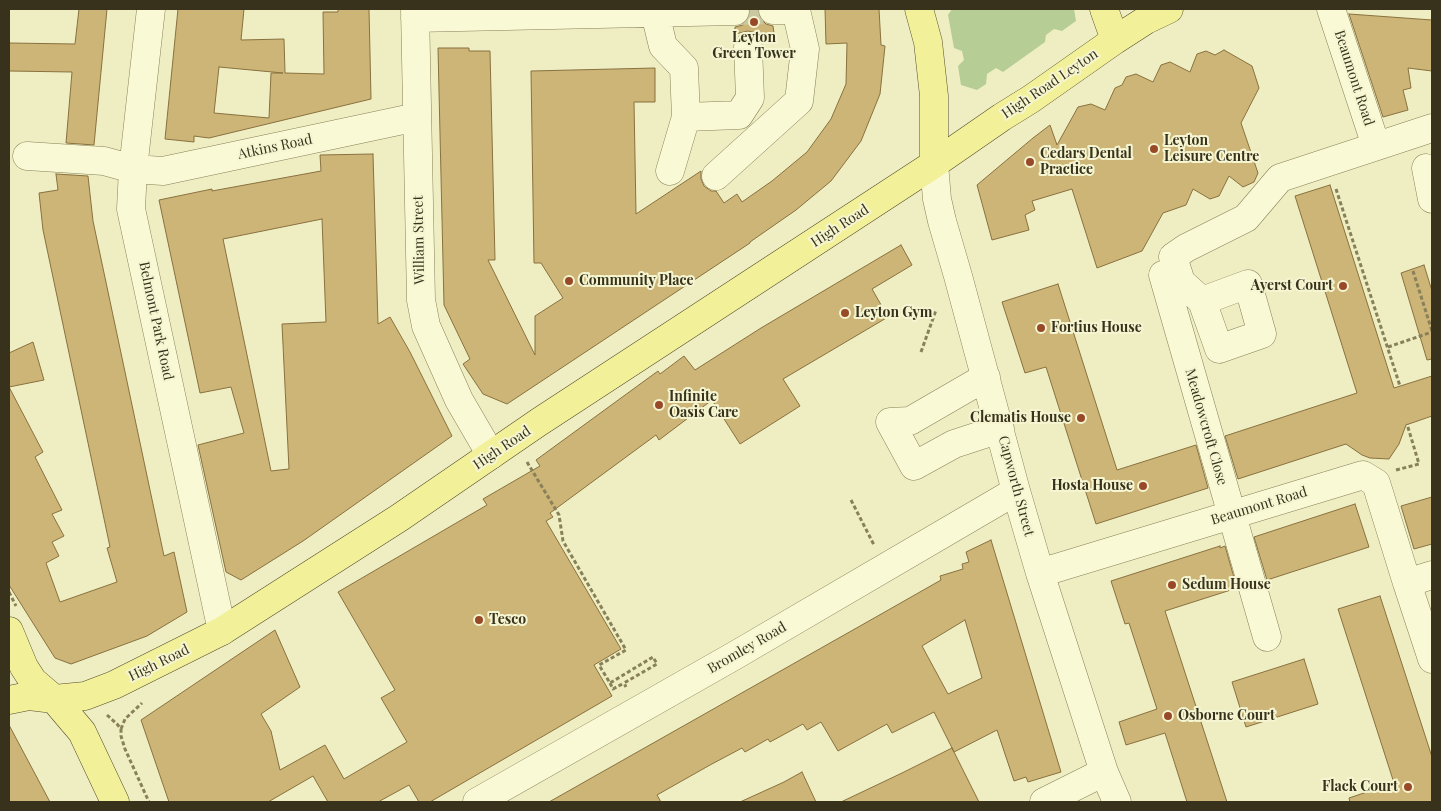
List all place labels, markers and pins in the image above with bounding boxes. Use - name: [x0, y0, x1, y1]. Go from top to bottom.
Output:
- marker: Leyton Green Tower: [748, 16, 760, 28]
- place label: Leyton Green Tower: [712, 30, 796, 62]
- place label: Leyton Leisure Centre: [1164, 133, 1259, 166]
- marker: Leyton Leisure Centre: [1148, 143, 1160, 155]
- place label: Cedars Dental Practice: [1040, 146, 1132, 178]
- marker: Cedars Dental Practice: [1024, 156, 1036, 168]
- place label: Community Place: [579, 273, 694, 289]
- marker: Community Place: [563, 275, 575, 287]
- place label: Ayerst Court: [1251, 278, 1333, 294]
- marker: Ayerst Court: [1337, 280, 1349, 292]
- place label: Leyton Gym: [855, 305, 932, 321]
- marker: Leyton Gym: [839, 307, 851, 319]
- place label: Fortius House: [1051, 320, 1142, 336]
- marker: Fortius House: [1035, 322, 1047, 334]
- place label: Infinite Oasis Care: [669, 389, 738, 422]
- marker: Infinite Oasis Care: [653, 399, 665, 411]
- place label: Clematis House: [970, 410, 1071, 426]
- marker: Clematis House: [1075, 412, 1087, 424]
- place label: Hosta House: [1051, 478, 1133, 494]
- marker: Hosta House: [1137, 480, 1149, 492]
- place label: Sedum House: [1182, 577, 1271, 593]
- marker: Sedum House: [1166, 579, 1178, 591]
- place label: Tesco: [489, 612, 526, 628]
- marker: Tesco: [473, 614, 485, 626]
- place label: Osborne Court: [1178, 708, 1275, 724]
- marker: Osborne Court: [1162, 710, 1174, 722]
- place label: Flack Court: [1322, 779, 1398, 795]
- marker: Flack Court: [1402, 781, 1414, 793]

